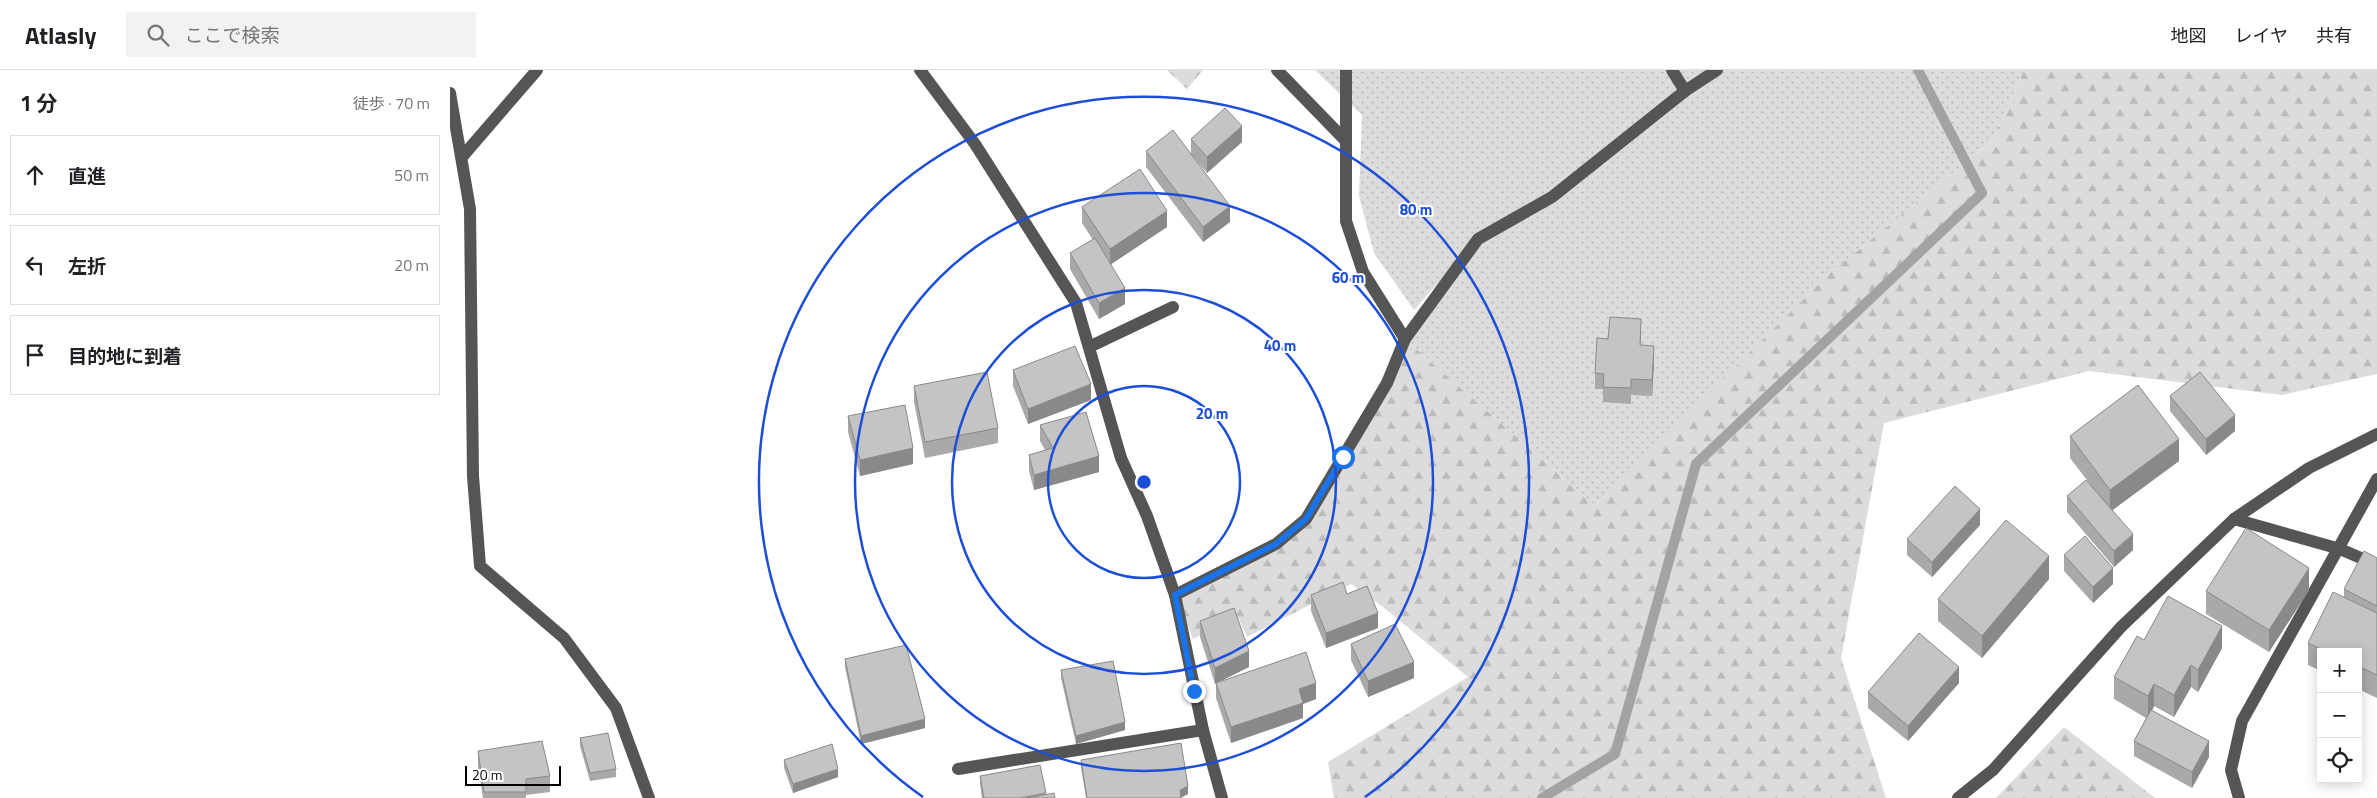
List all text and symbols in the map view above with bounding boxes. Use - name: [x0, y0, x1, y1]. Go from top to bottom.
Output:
- search box: [126, 12, 476, 57]
- text: Atlasly: [25, 17, 96, 53]
- text: ここで検索: [184, 20, 280, 49]
- icon: search: [144, 21, 172, 49]
- text: 地図: [2171, 22, 2207, 49]
- text: レイヤ: [2235, 22, 2288, 49]
- text: 共有: [2316, 22, 2352, 49]
- text: 1 分: [20, 87, 57, 119]
- text: 徒歩 · 70 m: [353, 91, 430, 115]
- icon: ahead: [21, 161, 49, 189]
- text: 直進: [68, 161, 106, 190]
- text: 50 m: [394, 163, 429, 187]
- text: 80 m: [1400, 198, 1432, 221]
- icon: left: [21, 251, 49, 279]
- text: 左折: [68, 251, 106, 280]
- text: 20 m: [394, 253, 429, 277]
- text: 60 m: [1332, 266, 1364, 289]
- text: 40 m: [1264, 334, 1296, 357]
- icon: arrive: [21, 341, 49, 369]
- text: 目的地に到着: [68, 341, 182, 370]
- text: 20 m: [1196, 402, 1228, 425]
- route start: [1332, 446, 1355, 469]
- centre of rings: [1135, 473, 1153, 491]
- map controls: [2317, 648, 2362, 783]
- button: +: [2317, 648, 2362, 693]
- route end: [1183, 680, 1206, 703]
- button: −: [2317, 693, 2362, 738]
- button: locate: [2317, 738, 2362, 783]
- scale bar: [465, 763, 561, 786]
- text: 20 m: [472, 764, 502, 785]

